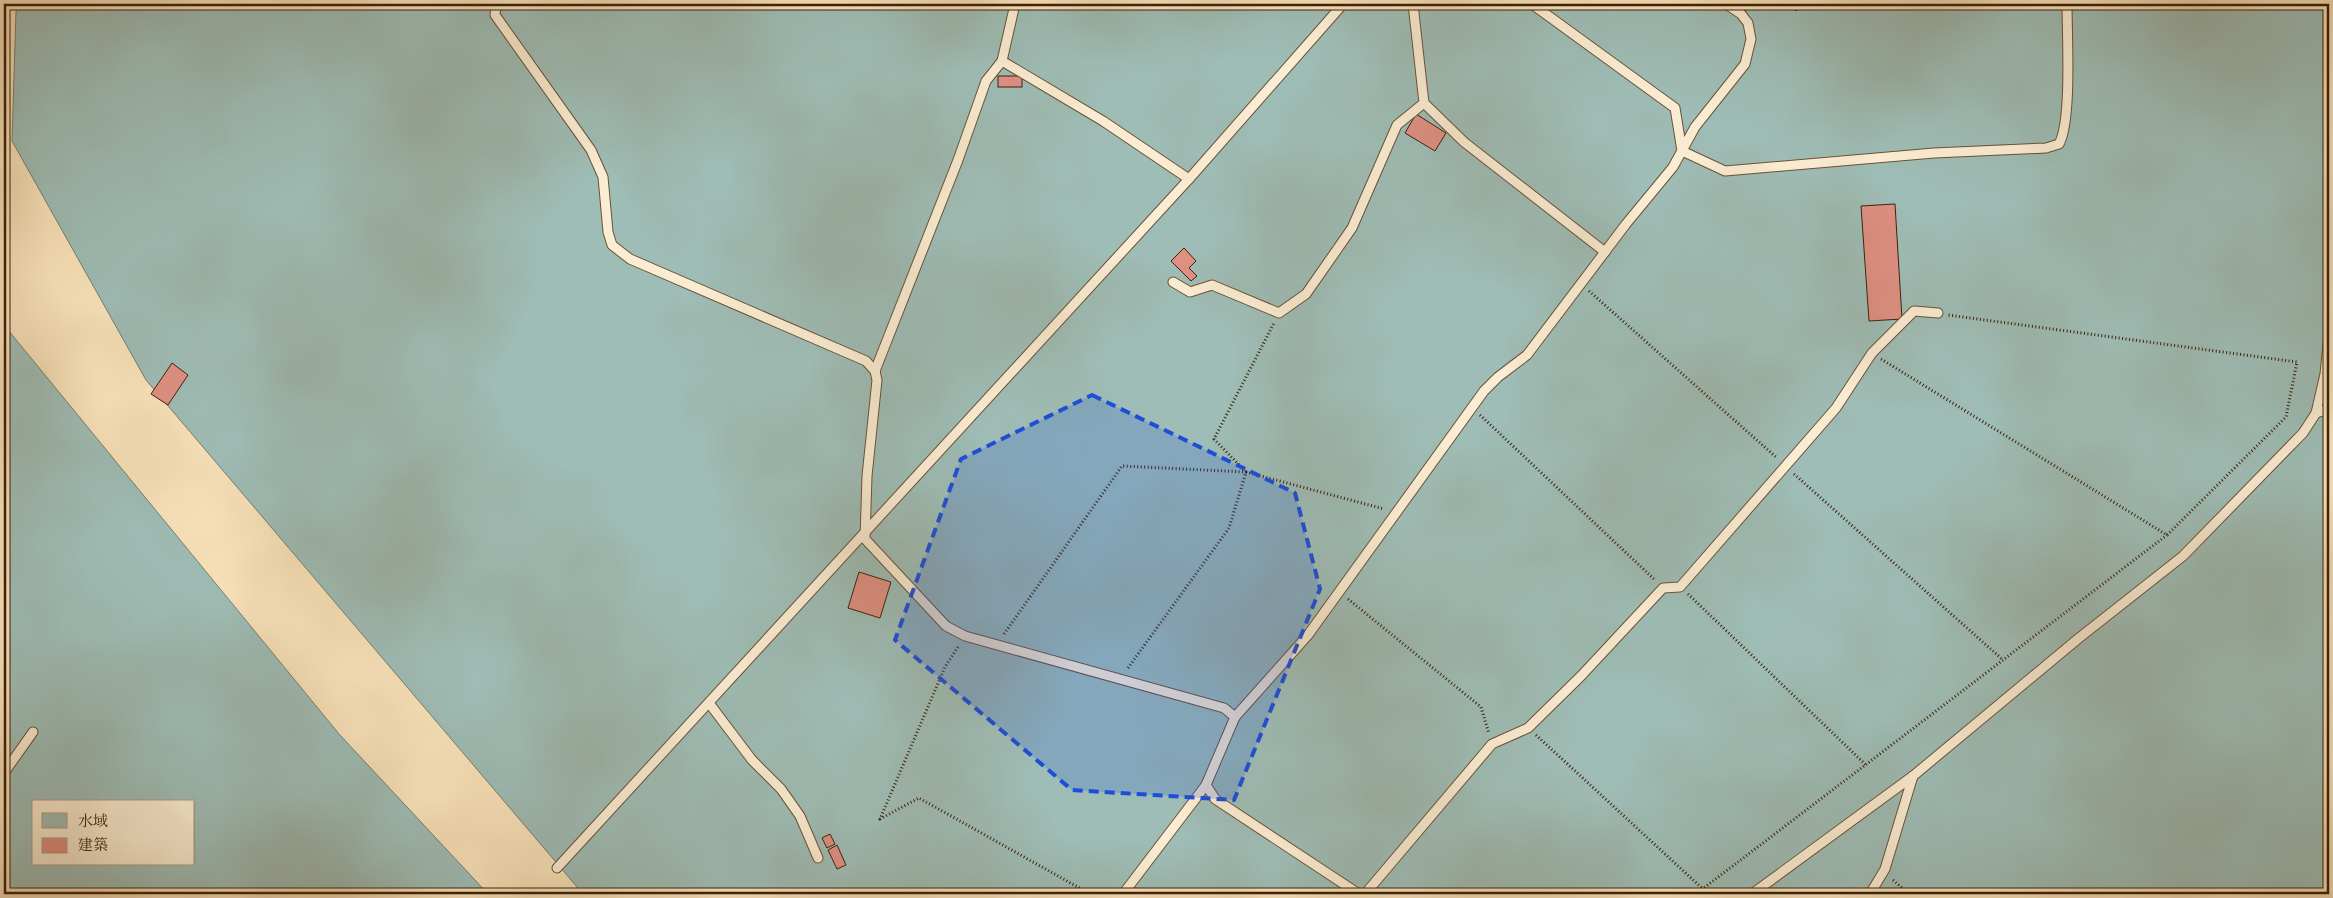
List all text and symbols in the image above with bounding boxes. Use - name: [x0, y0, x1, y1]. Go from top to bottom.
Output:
- legend: [32, 800, 195, 866]
- text: 水域: [78, 811, 108, 831]
- text: 建築: [78, 835, 108, 855]

